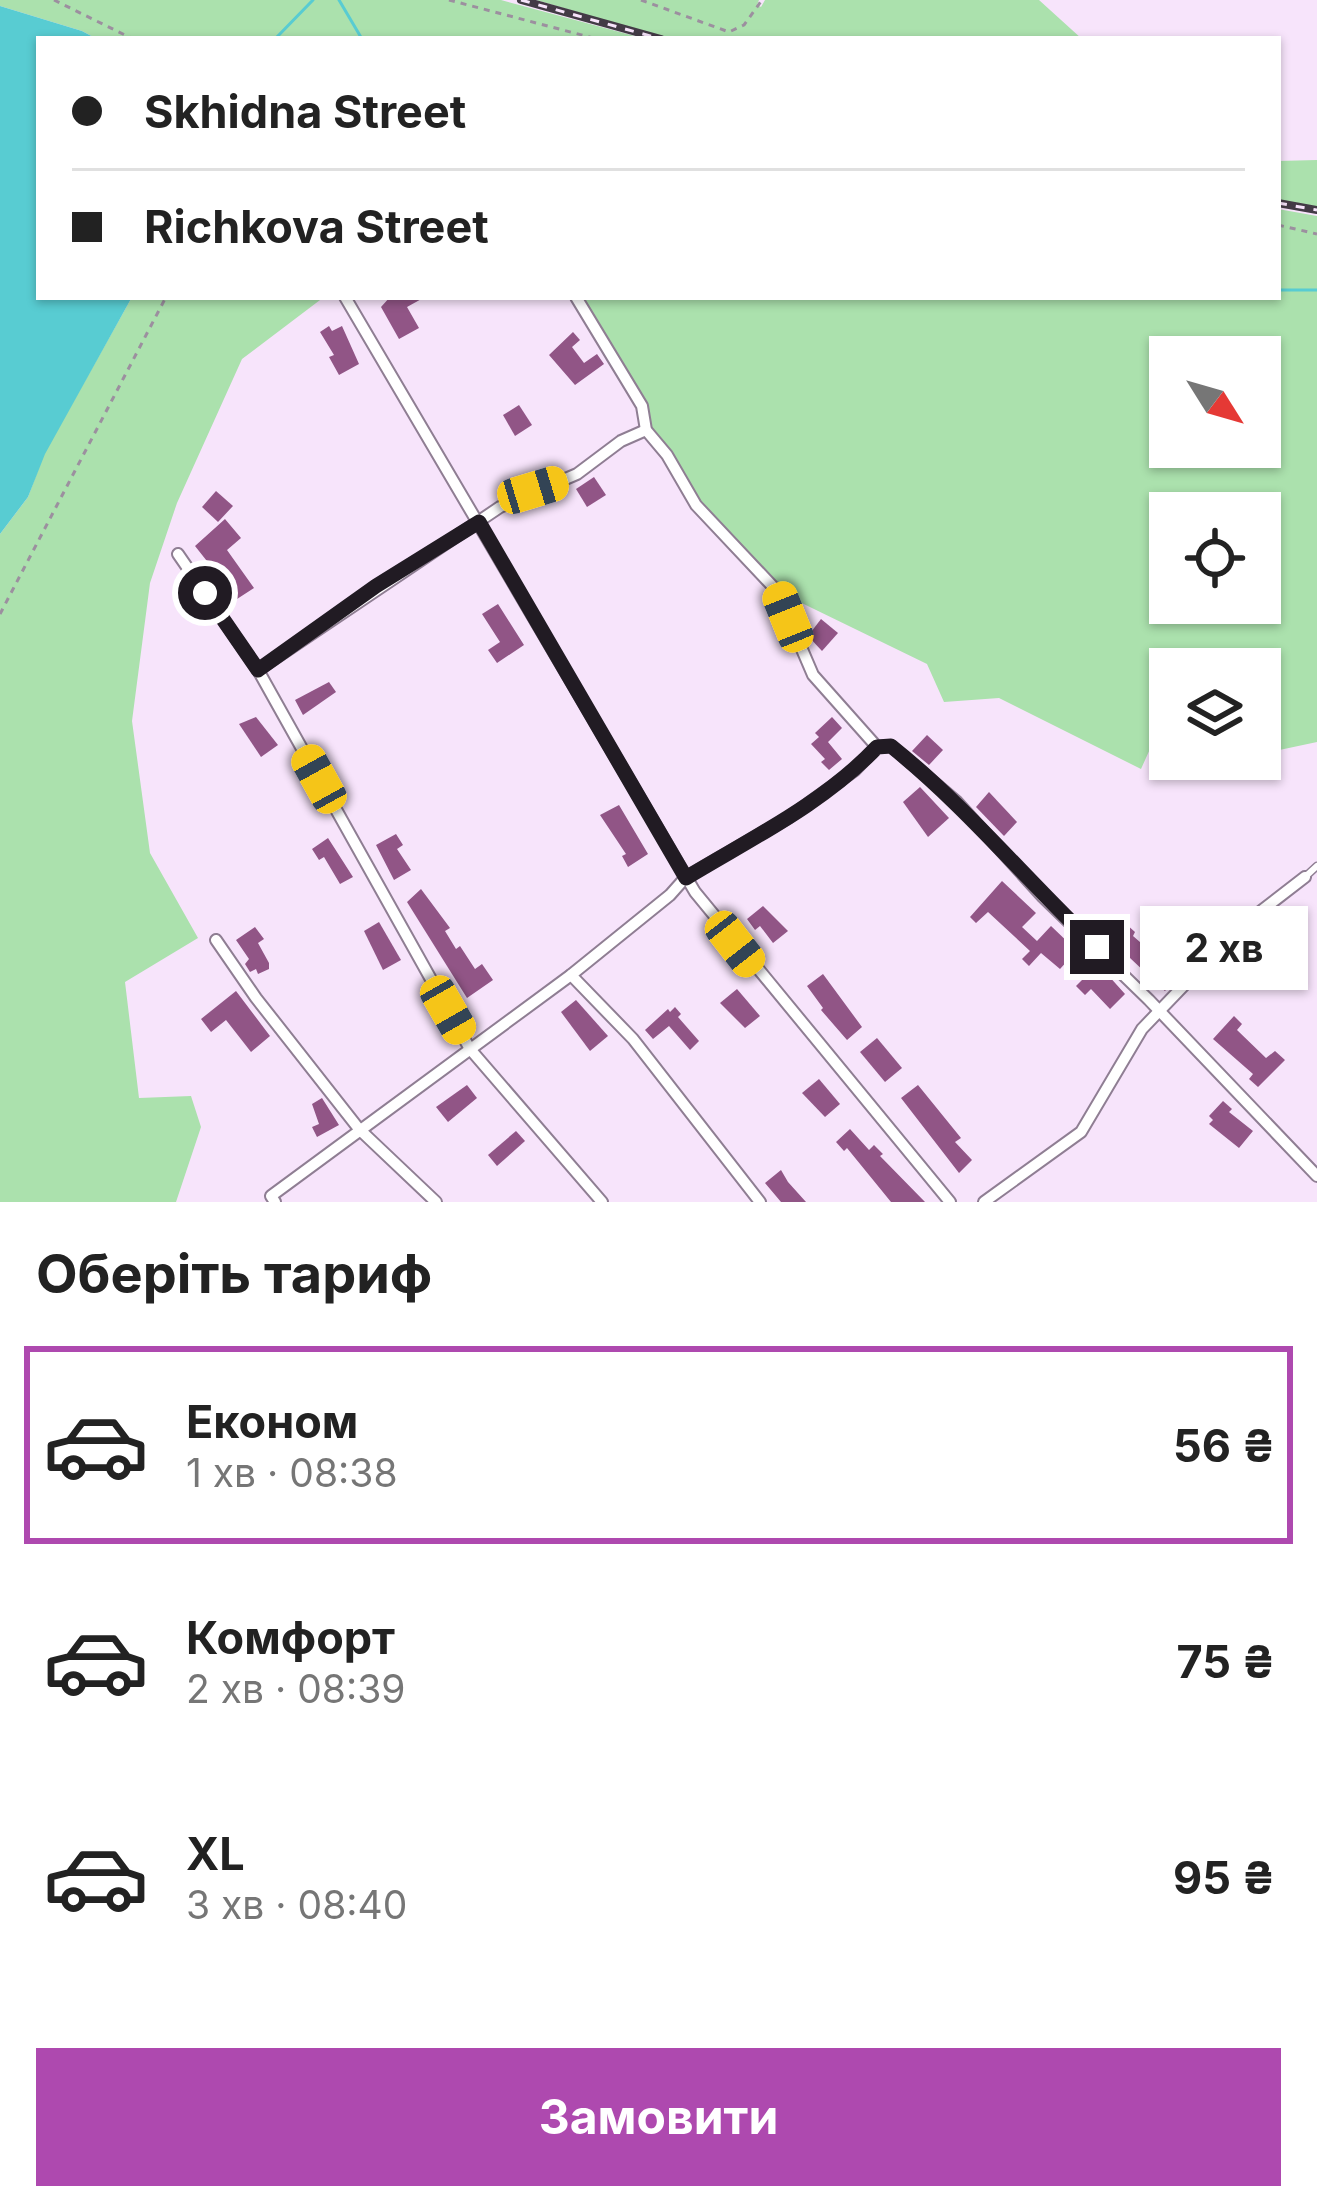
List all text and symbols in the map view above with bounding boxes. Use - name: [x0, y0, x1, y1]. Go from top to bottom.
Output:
- text: Skhidna Street: [144, 84, 466, 139]
- text: Richkova Street: [144, 199, 489, 254]
- north arrow: [1149, 336, 1281, 468]
- map controls: [1149, 336, 1281, 780]
- car: [493, 462, 573, 518]
- button: locate: [1149, 492, 1281, 624]
- route start: [178, 566, 232, 620]
- car: [758, 577, 818, 657]
- button: layers: [1149, 648, 1281, 780]
- car: [286, 739, 352, 819]
- car: [699, 905, 771, 983]
- callout: 2 хв: [1139, 905, 1307, 989]
- route end: [1070, 920, 1124, 974]
- text: 2 хв: [1185, 924, 1263, 971]
- car: [414, 970, 482, 1050]
- text: Оберіть тариф: [36, 1241, 432, 1306]
- icon: car: [42, 1391, 150, 1499]
- text: Економ: [186, 1394, 358, 1449]
- text: 56 ₴: [1173, 1418, 1275, 1473]
- text: 1 хв · 08:38: [186, 1449, 398, 1496]
- icon: car: [42, 1607, 150, 1715]
- text: Комфорт: [186, 1610, 395, 1665]
- text: 75 ₴: [1177, 1634, 1275, 1689]
- text: 2 хв · 08:39: [186, 1665, 406, 1712]
- icon: car: [42, 1823, 150, 1931]
- text: XL: [186, 1826, 245, 1881]
- text: 95 ₴: [1173, 1850, 1275, 1905]
- text: 3 хв · 08:40: [186, 1881, 407, 1928]
- button: Замовити: [36, 2048, 1281, 2186]

